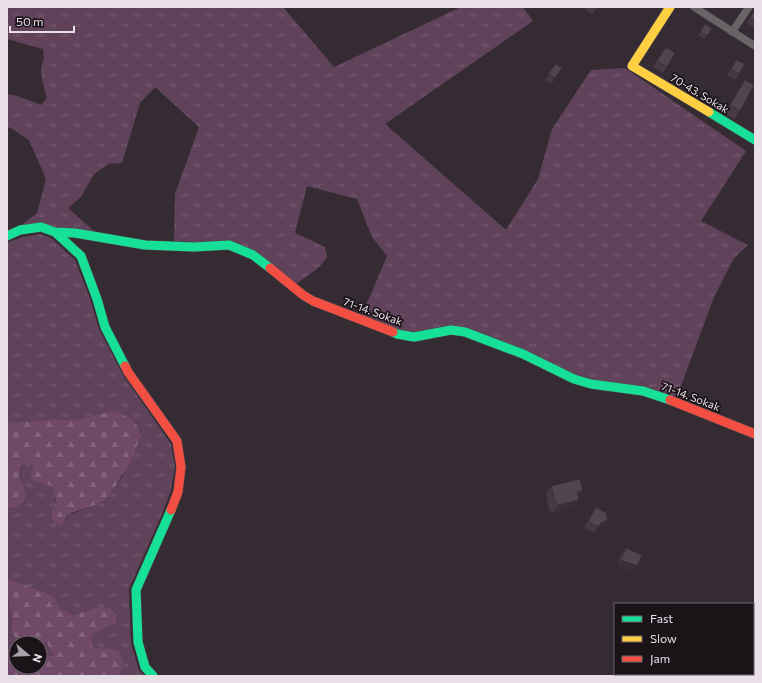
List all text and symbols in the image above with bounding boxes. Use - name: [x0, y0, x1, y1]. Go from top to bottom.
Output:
- scale bar: [10, 8, 74, 34]
- text: 50 m: [16, 14, 44, 28]
- street label: 70-43. Sokak: [668, 71, 732, 116]
- street label: 71-14. Sokak: [342, 294, 404, 328]
- street label: 71-14. Sokak: [660, 379, 722, 413]
- legend: [614, 603, 754, 675]
- text: Fast: [650, 611, 673, 625]
- text: Slow: [650, 631, 677, 645]
- north arrow: [8, 635, 48, 675]
- text: Jam: [650, 651, 670, 666]
- text: N: [30, 652, 45, 664]

